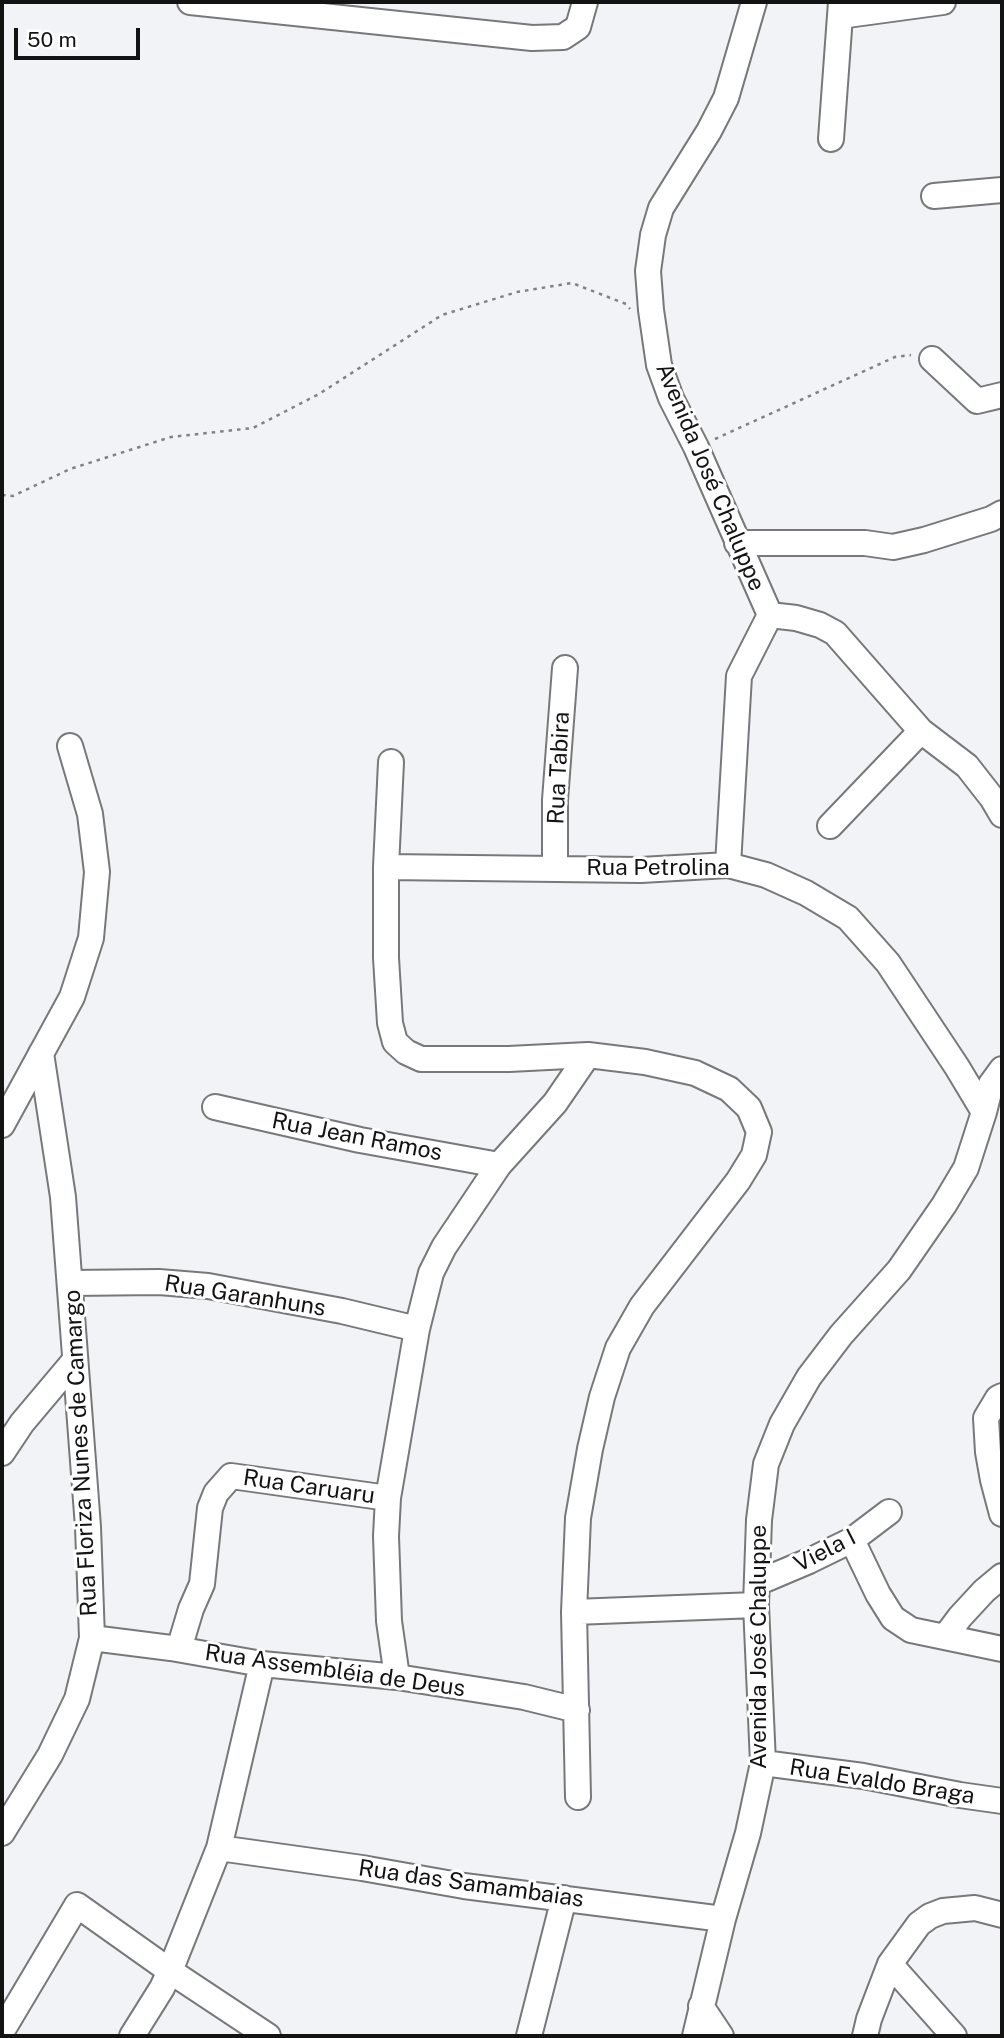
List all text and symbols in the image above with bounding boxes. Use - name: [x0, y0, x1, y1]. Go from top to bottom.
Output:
- scale bar: [18, 14, 144, 58]
- text: 50 m: [27, 27, 77, 52]
- street label: Avenida José Chaluppe: [649, 359, 771, 595]
- street label: Rua Tabira: [542, 711, 576, 825]
- street label: Rua Petrolina: [586, 854, 730, 882]
- street label: Rua Jean Ramos: [269, 1107, 445, 1167]
- street label: Rua Garanhuns: [162, 1270, 328, 1322]
- street label: Rua Floriza Nunes de Camargo: [59, 1289, 103, 1617]
- street label: Rua Caruaru: [241, 1464, 377, 1510]
- street label: Viela I: [789, 1524, 861, 1578]
- street label: Avenida José Chaluppe: [745, 1525, 773, 1769]
- street label: Rua Assembléia de Deus: [203, 1639, 467, 1703]
- street label: Rua Evaldo Braga: [787, 1754, 977, 1810]
- street label: Rua das Samambaias: [357, 1855, 585, 1913]

